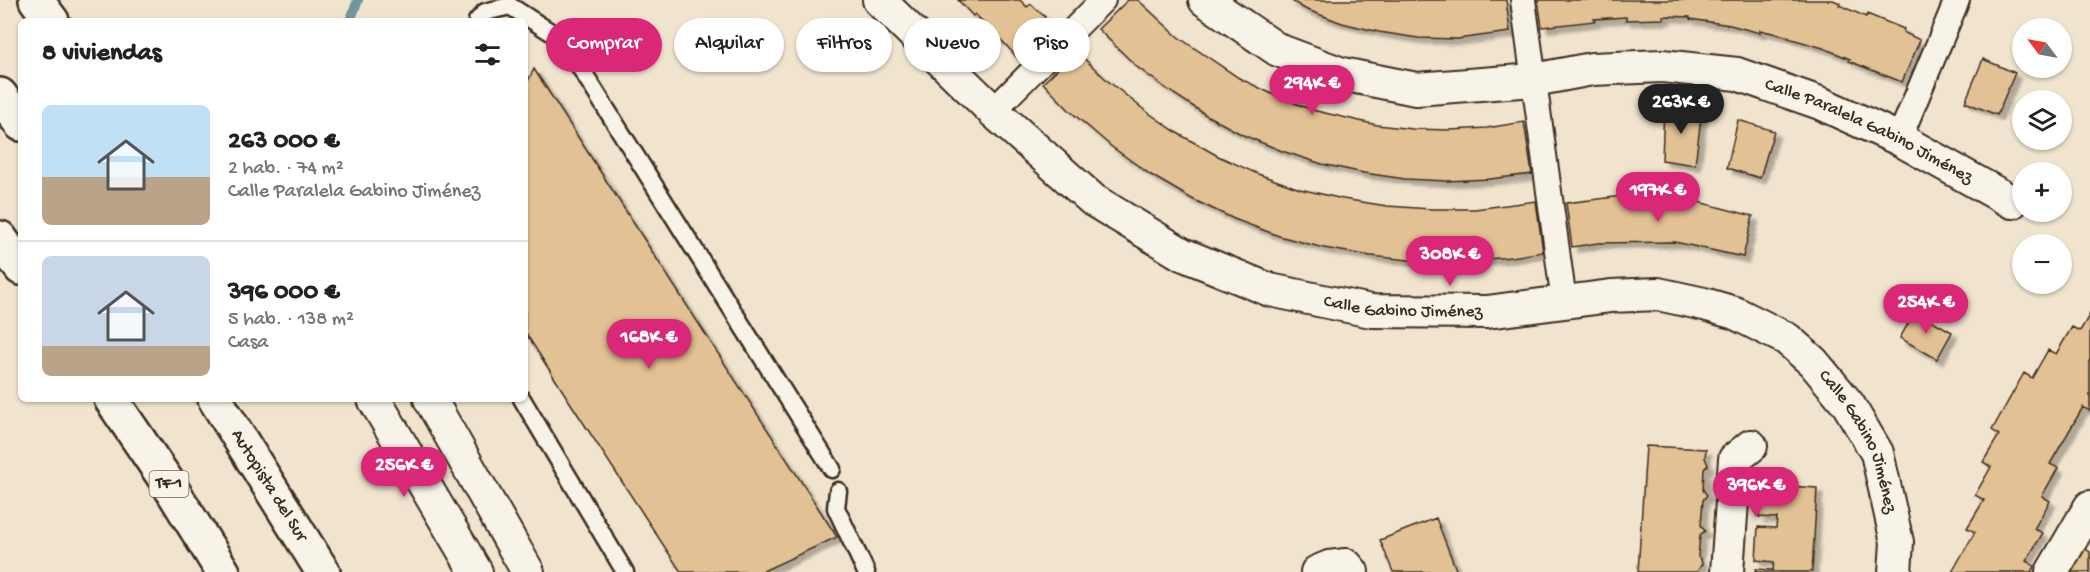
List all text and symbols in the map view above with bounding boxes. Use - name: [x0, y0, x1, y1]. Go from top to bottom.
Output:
- chip: Comprar: [546, 18, 662, 72]
- chip: Alquilar: [674, 18, 784, 72]
- chip: Filtros: [796, 18, 892, 72]
- chip: Nuevo: [904, 18, 1001, 72]
- chip: Piso: [1013, 18, 1090, 72]
- north arrow: [2012, 18, 2072, 78]
- map controls: [2012, 18, 2072, 294]
- icon: filters: [471, 38, 504, 71]
- text: 8 viviendas: [42, 39, 162, 70]
- pin: 294K €: [1263, 65, 1361, 116]
- text: 294K €: [1284, 73, 1340, 96]
- street label: Calle Paralela Gabino Jiménez: [1762, 74, 1977, 189]
- pin: 263K €: [1632, 84, 1730, 135]
- button: layers: [2012, 90, 2072, 150]
- text: 263K €: [1652, 92, 1710, 115]
- text: 263 000 €: [228, 127, 340, 158]
- icon: home: [90, 129, 162, 201]
- text: 2 hab. · 74 m²: [228, 158, 344, 181]
- button: +: [2012, 162, 2072, 222]
- pin: 197K €: [1609, 172, 1707, 223]
- text: 197K €: [1630, 180, 1686, 203]
- text: Calle Paralela Gabino Jiménez: [228, 181, 480, 204]
- button: −: [2012, 234, 2072, 294]
- pin: 308K €: [1401, 236, 1499, 287]
- text: 308K €: [1420, 244, 1480, 267]
- text: 396 000 €: [228, 278, 340, 309]
- icon: home: [90, 280, 162, 352]
- pin: 254K €: [1877, 284, 1975, 335]
- street label: Calle Gabino Jiménez: [1322, 291, 1484, 322]
- text: 254K €: [1897, 292, 1955, 315]
- text: 5 hab. · 138 m²: [228, 309, 354, 332]
- pin: 168K €: [600, 319, 698, 370]
- text: 168K €: [621, 327, 677, 350]
- text: Casa: [228, 332, 268, 355]
- street label: Calle Gabino Jiménez: [1814, 366, 1901, 516]
- street label: Autopista del Sur: [226, 426, 313, 547]
- pin: 256K €: [355, 447, 453, 498]
- text: 256K €: [375, 455, 433, 478]
- pin: 396K €: [1707, 467, 1805, 518]
- road number: TF-1: [150, 471, 188, 497]
- text: 396K €: [1727, 475, 1785, 498]

